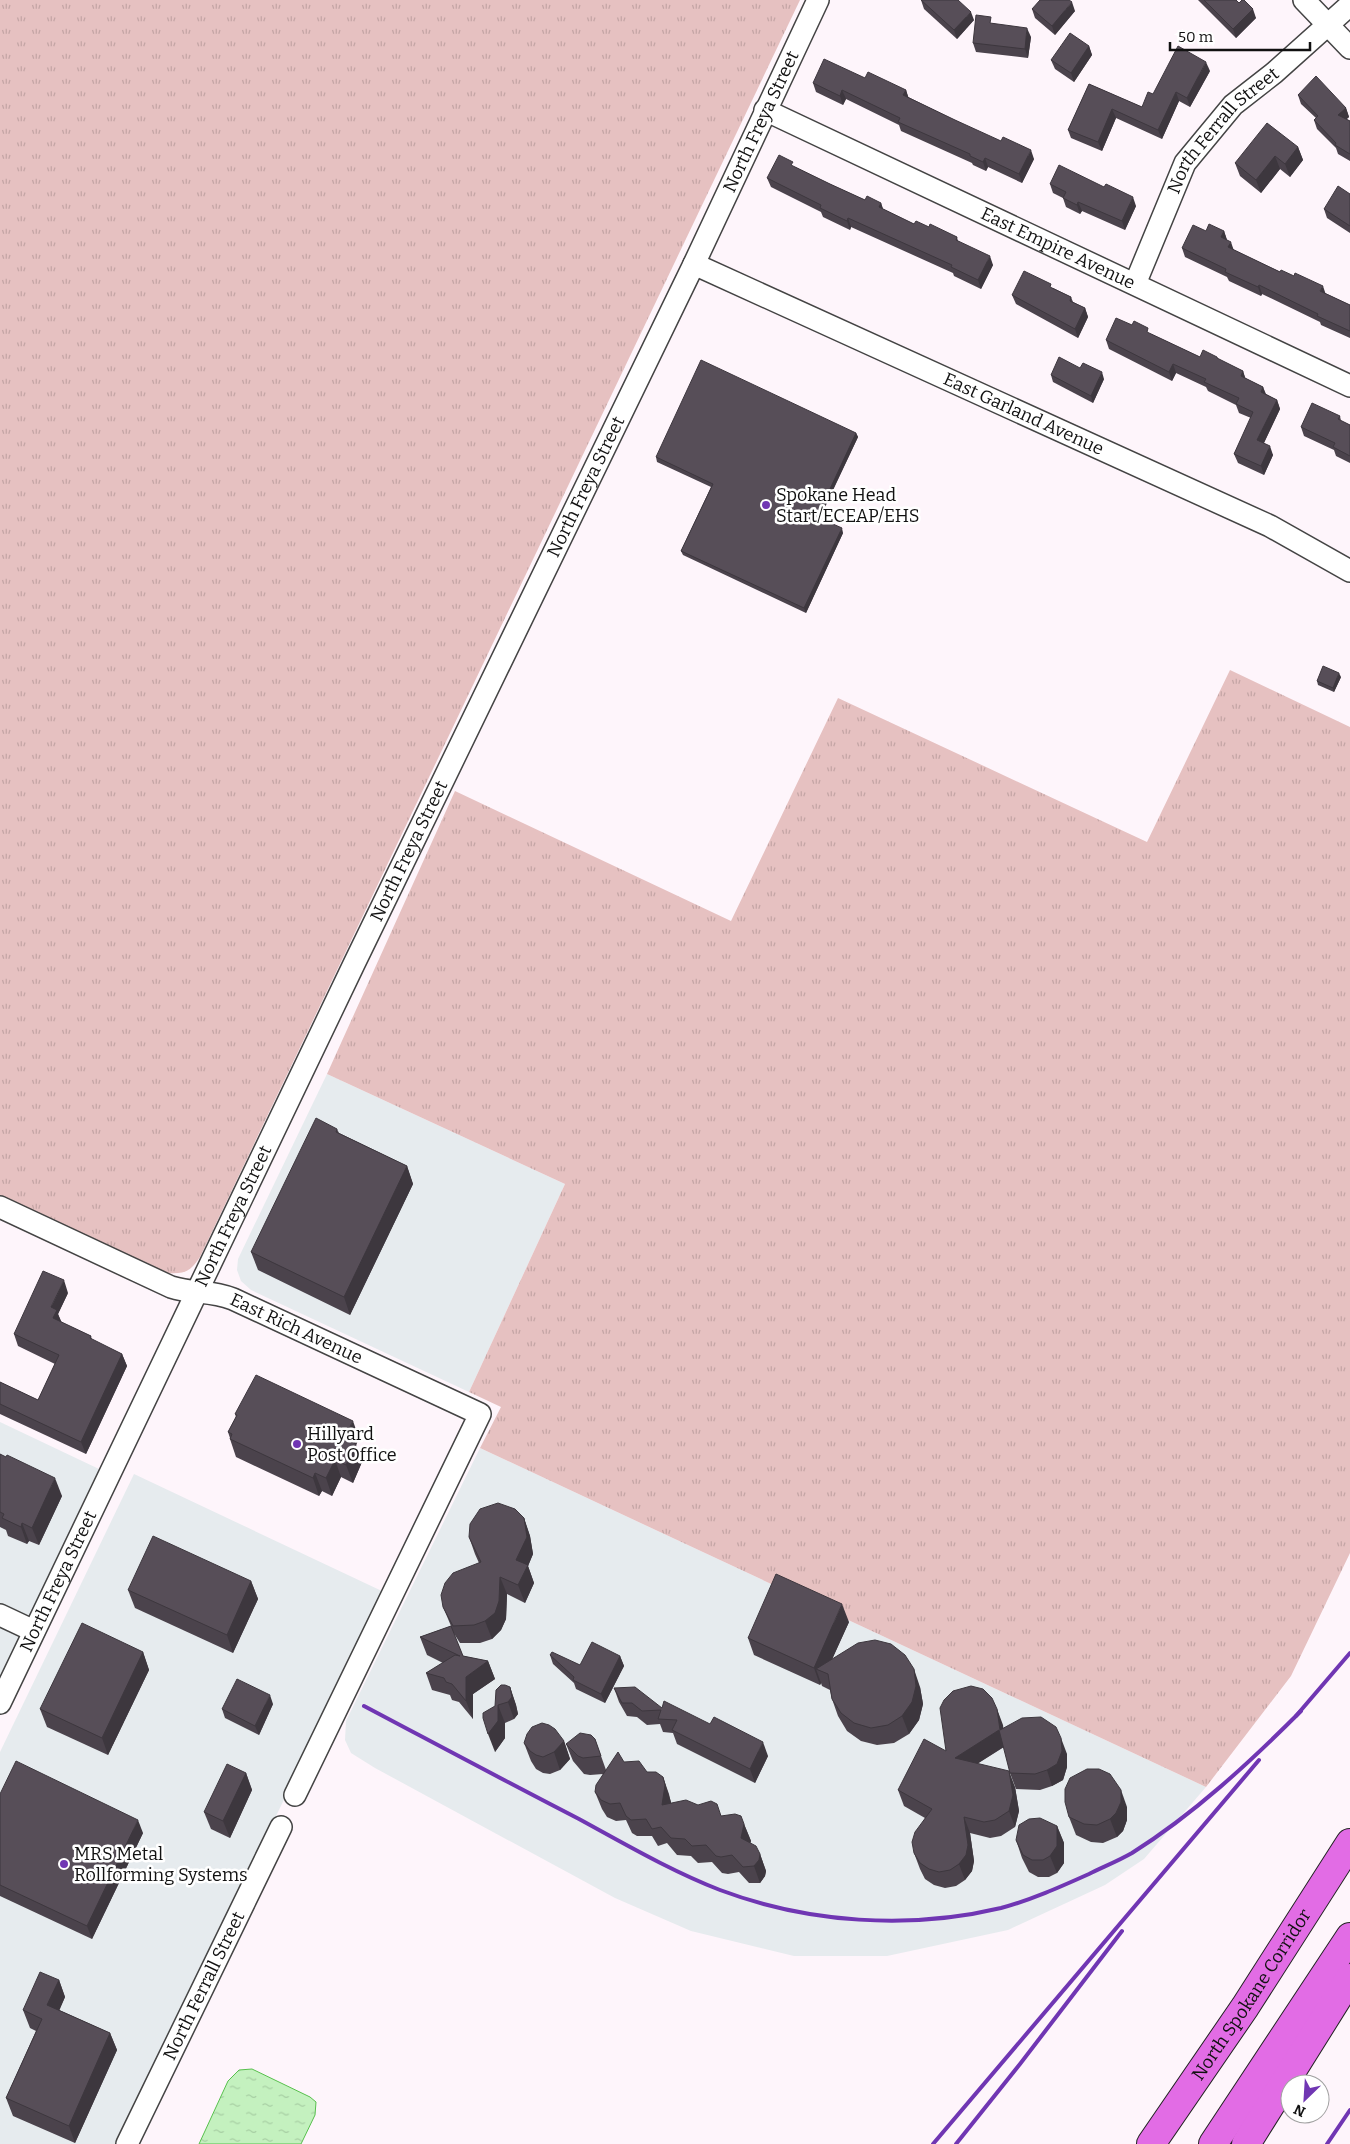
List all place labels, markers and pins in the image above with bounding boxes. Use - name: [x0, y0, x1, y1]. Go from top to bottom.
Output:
- place label: Spokane Head Start/ECEAP/EHS: [776, 484, 920, 527]
- marker: Spokane Head Start/ECEAP/EHS: [760, 499, 772, 511]
- place label: Hillyard Post Office: [307, 1423, 397, 1466]
- marker: Hillyard Post Office: [291, 1438, 303, 1450]
- place label: MRS Metal Rollforming Systems: [74, 1843, 248, 1886]
- marker: MRS Metal Rollforming Systems: [58, 1858, 70, 1870]

